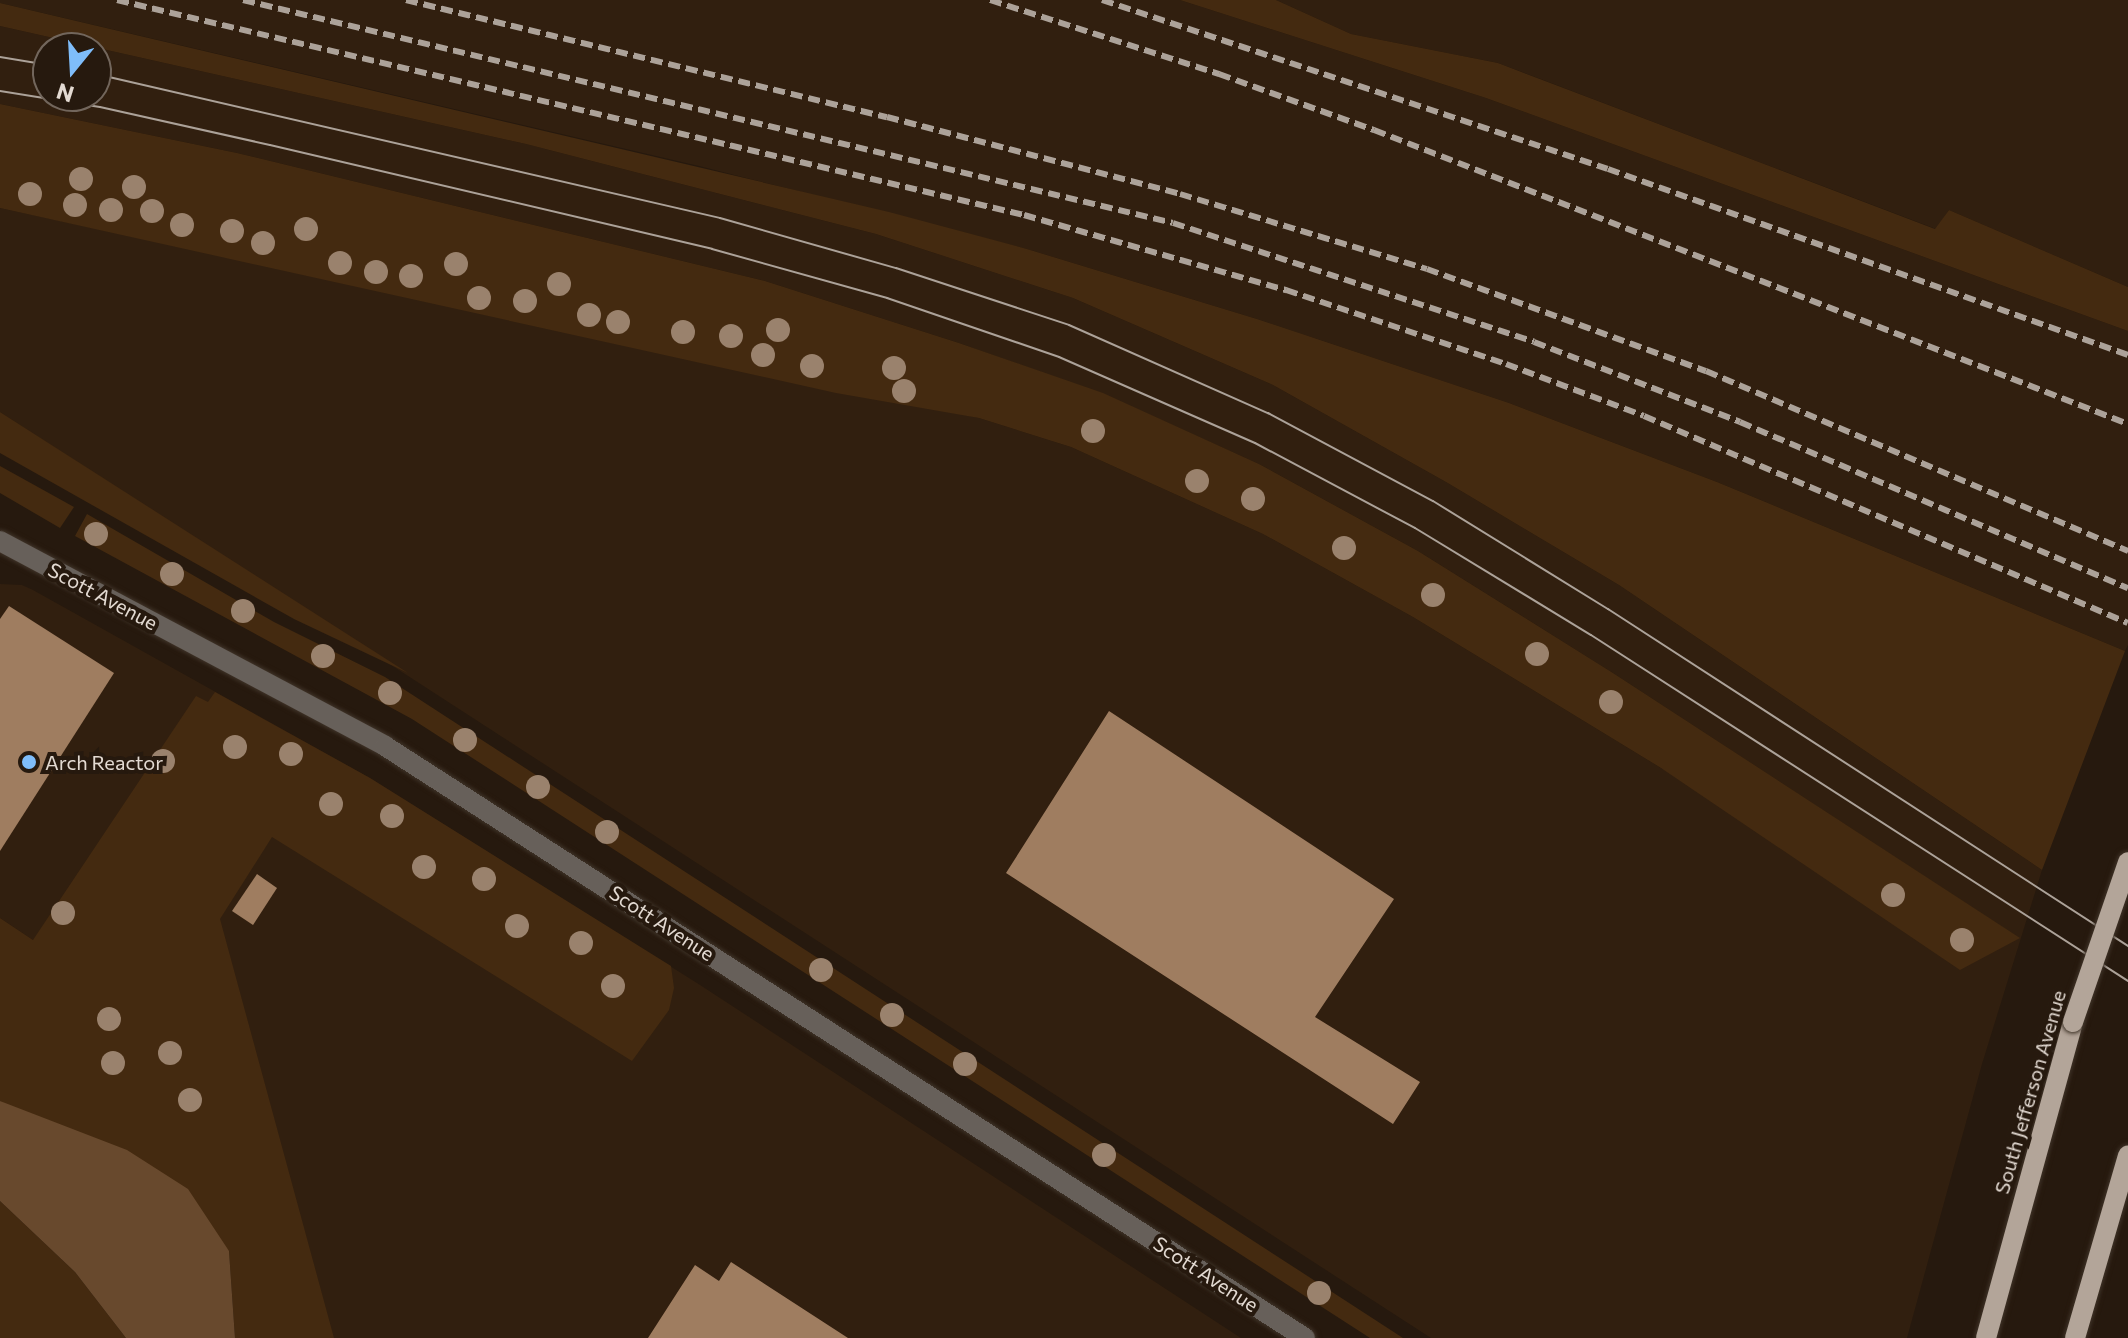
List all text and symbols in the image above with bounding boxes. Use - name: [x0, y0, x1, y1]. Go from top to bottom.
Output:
- north arrow: [32, 32, 112, 112]
- text: N: [53, 78, 77, 109]
- street label: Scott Avenue: [44, 557, 162, 635]
- place label: Arch Reactor: [45, 750, 163, 774]
- marker: Arch Reactor: [20, 753, 38, 771]
- street label: Scott Avenue: [605, 880, 719, 966]
- street label: South Jefferson Avenue: [1989, 987, 2071, 1197]
- street label: Scott Avenue: [1149, 1231, 1263, 1317]

